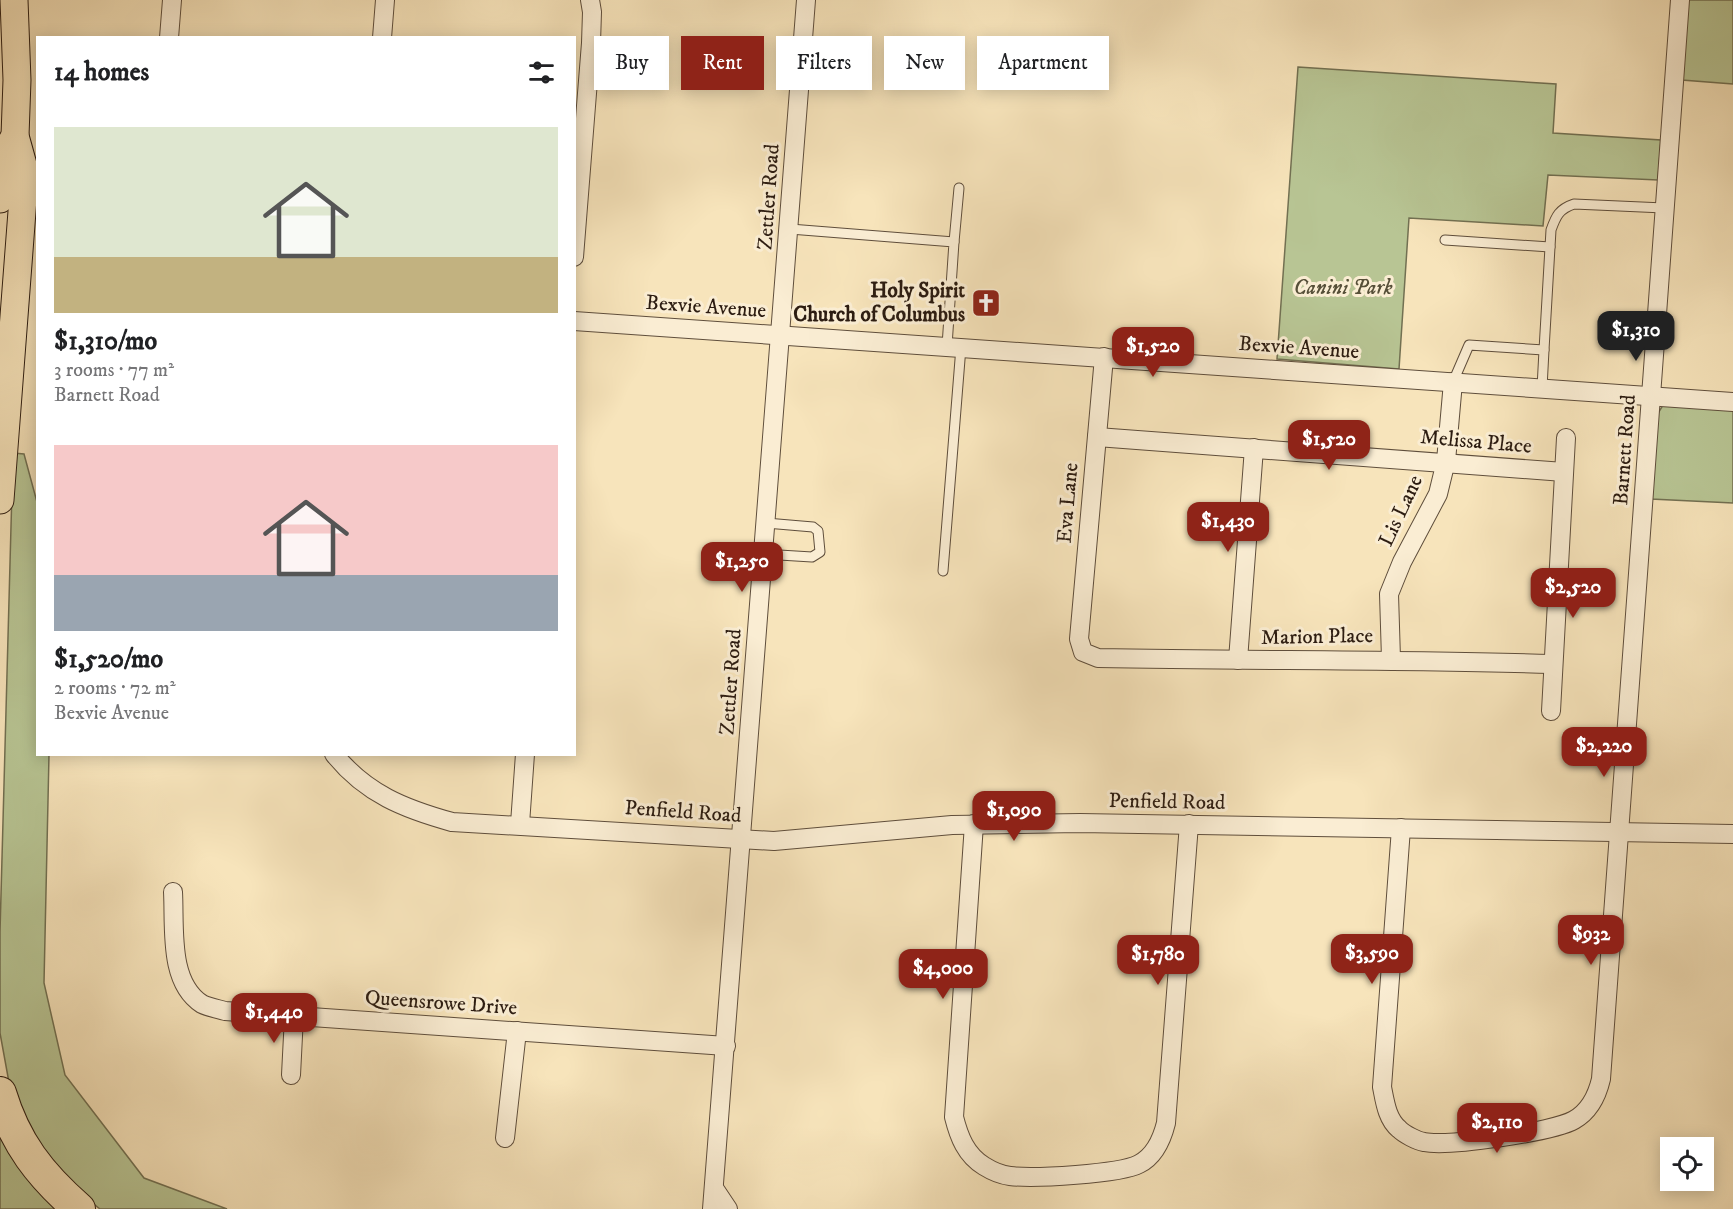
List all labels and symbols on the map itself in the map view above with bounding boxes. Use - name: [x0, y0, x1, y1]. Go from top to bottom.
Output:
- street label: Zettler Road: [752, 143, 786, 251]
- park label: Canini Park: [1293, 275, 1393, 301]
- place label: Holy Spirit Church of Columbus: [793, 278, 965, 328]
- church icon: Holy Spirit Church of Columbus: [970, 287, 1002, 319]
- street label: Bexvie Avenue: [645, 290, 767, 324]
- pin: $1,310: [1587, 311, 1685, 362]
- pin: $1,520: [1104, 327, 1202, 378]
- street label: Bexvie Avenue: [1238, 331, 1360, 365]
- street label: Barnett Road: [1608, 393, 1642, 506]
- pin: $1,520: [1280, 420, 1378, 471]
- street label: Melissa Place: [1419, 424, 1533, 460]
- street label: Eva Lane: [1052, 461, 1084, 544]
- street label: Lis Lane: [1373, 471, 1429, 551]
- pin: $1,430: [1179, 502, 1277, 553]
- pin: $1,250: [693, 542, 791, 593]
- pin: $2,520: [1524, 568, 1622, 619]
- street label: Marion Place: [1261, 623, 1374, 651]
- street label: Zettler Road: [714, 628, 748, 736]
- pin: $2,220: [1555, 727, 1653, 778]
- street label: Penfield Road: [1108, 788, 1226, 816]
- pin: $1,090: [965, 791, 1063, 842]
- street label: Penfield Road: [624, 795, 743, 829]
- pin: $932: [1555, 915, 1627, 966]
- pin: $3,590: [1323, 934, 1421, 985]
- pin: $1,780: [1109, 935, 1207, 986]
- pin: $4,000: [894, 949, 992, 1000]
- street label: Queensrowe Drive: [364, 985, 518, 1021]
- pin: $1,440: [225, 993, 323, 1044]
- pin: $2,110: [1448, 1103, 1546, 1154]

